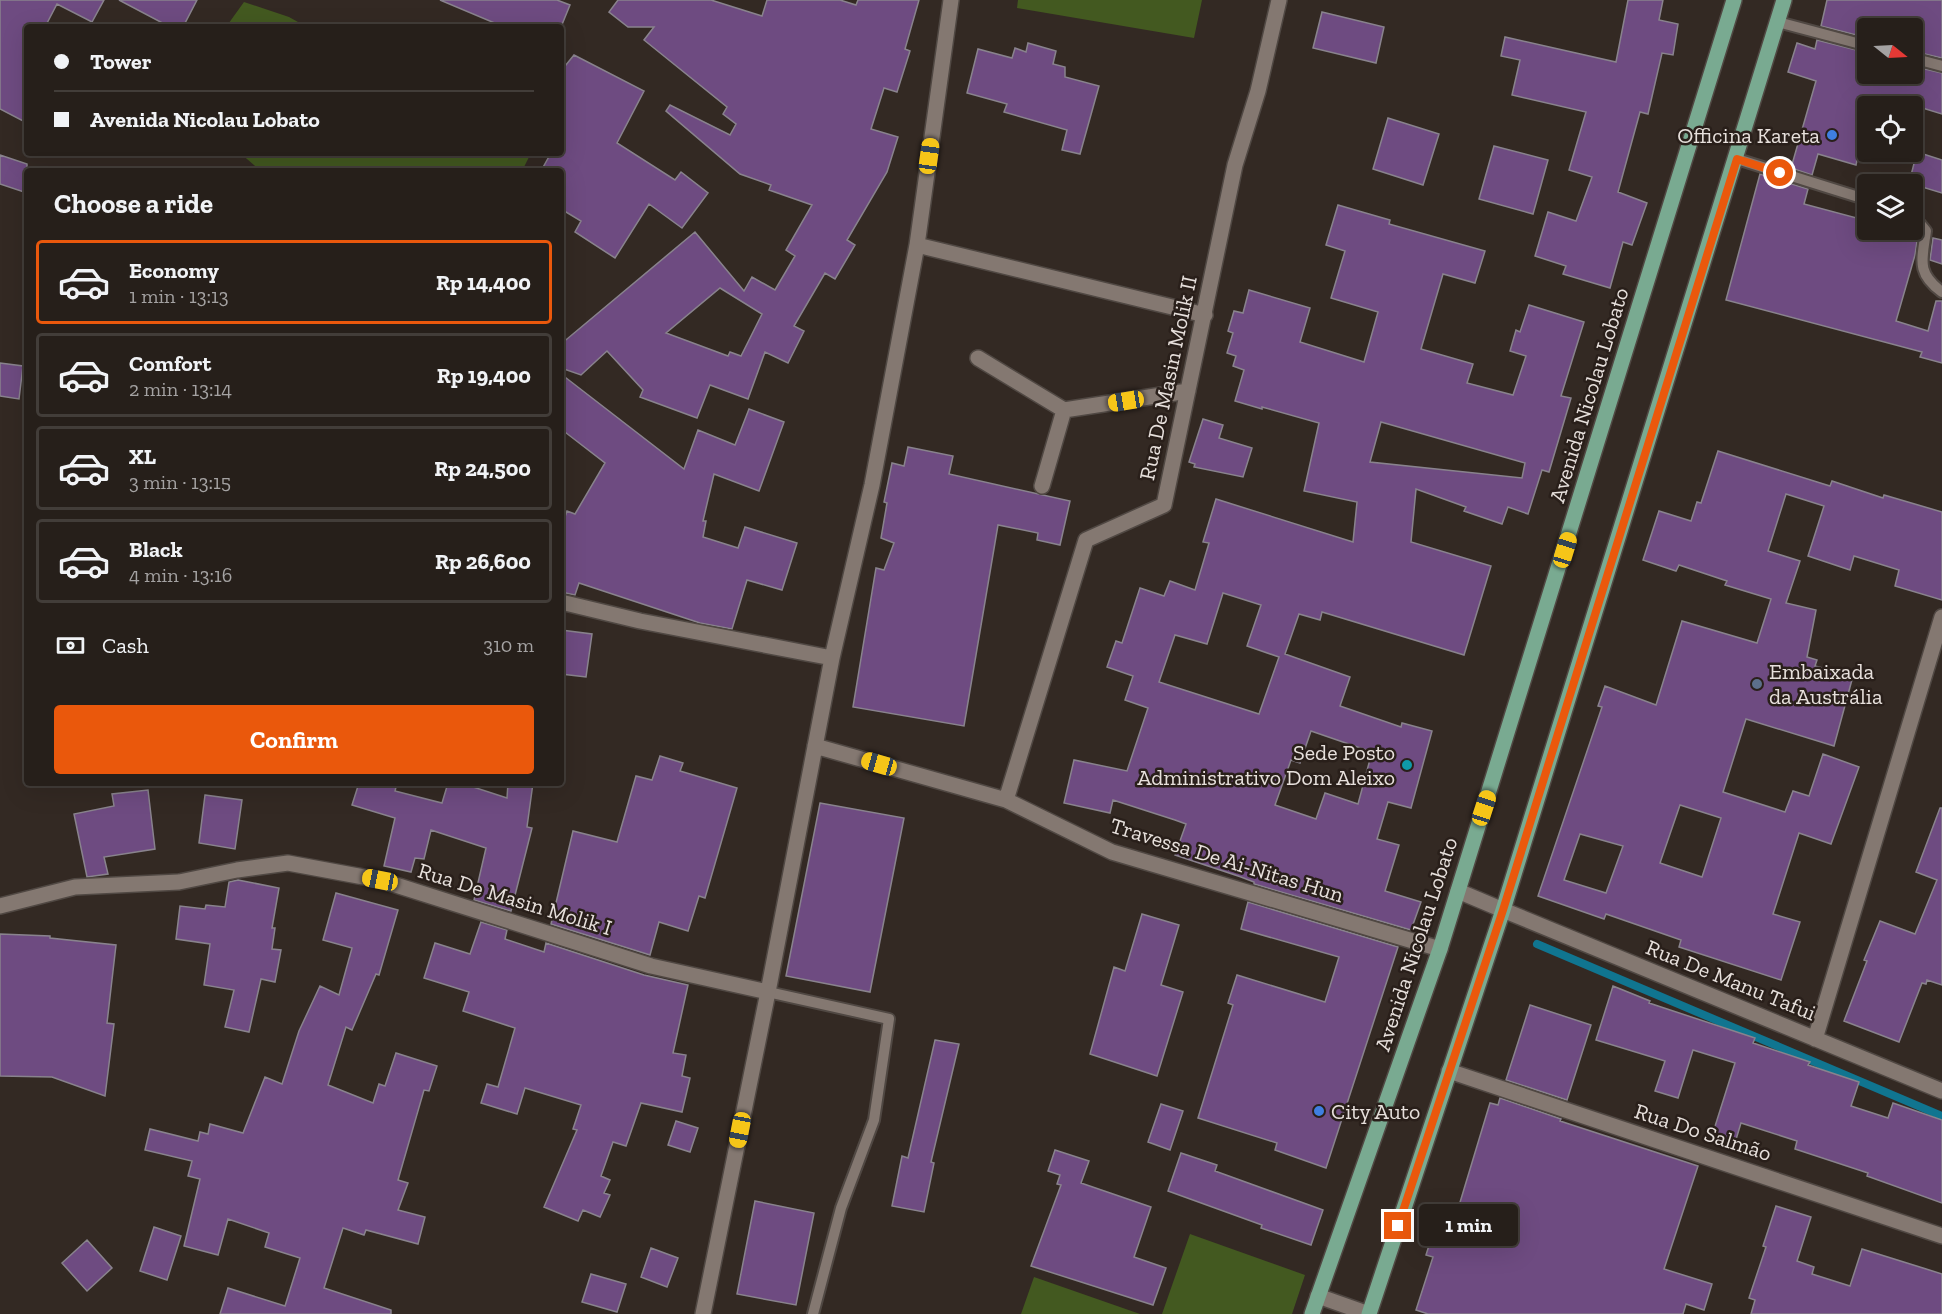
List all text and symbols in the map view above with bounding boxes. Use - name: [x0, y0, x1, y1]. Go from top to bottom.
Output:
- north arrow: [1857, 18, 1923, 84]
- map controls: [1857, 18, 1923, 240]
- text: Tower: [90, 48, 151, 75]
- button: locate: [1857, 96, 1923, 162]
- text: Avenida Nicolau Lobato: [90, 106, 320, 133]
- place label: Officina Kareta: [1677, 122, 1820, 149]
- marker: Officina Kareta: [1825, 128, 1839, 142]
- car: [918, 137, 940, 175]
- route start: [1766, 159, 1793, 186]
- button: layers: [1857, 174, 1923, 240]
- text: Choose a ride: [54, 188, 213, 220]
- icon: car: [57, 255, 111, 309]
- text: Economy: [129, 257, 219, 284]
- text: Rp 14,400: [436, 269, 531, 296]
- street label: Rua De Masin Molik II: [1133, 273, 1203, 483]
- text: 1 min · 13:13: [129, 284, 228, 308]
- street label: Avenida Nicolau Lobato: [1543, 284, 1635, 506]
- icon: car: [57, 348, 111, 402]
- text: Comfort: [129, 350, 211, 377]
- text: Rp 19,400: [437, 362, 531, 389]
- text: 2 min · 13:14: [129, 377, 232, 401]
- car: [1107, 389, 1145, 413]
- icon: car: [57, 441, 111, 495]
- text: XL: [129, 443, 156, 470]
- text: Rp 24,500: [434, 455, 531, 482]
- text: 3 min · 13:15: [129, 470, 231, 494]
- car: [1551, 530, 1579, 570]
- icon: car: [57, 534, 111, 588]
- text: Black: [129, 536, 183, 563]
- text: Rp 26,600: [435, 548, 531, 575]
- text: 4 min · 13:16: [129, 563, 232, 587]
- icon: cash: [54, 629, 87, 662]
- text: Cash: [102, 632, 149, 659]
- text: 310 m: [483, 633, 534, 657]
- place label: Embaixada da Austrália: [1769, 658, 1883, 710]
- marker: Embaixada da Austrália: [1750, 677, 1764, 691]
- button: Confirm: [54, 705, 534, 774]
- place label: Sede Posto Administrativo Dom Aleixo: [1137, 739, 1395, 791]
- car: [859, 750, 899, 778]
- marker: Sede Posto Administrativo Dom Aleixo: [1400, 758, 1414, 772]
- car: [1470, 788, 1498, 828]
- street label: Travessa De Ai-Nitas Hun: [1107, 812, 1347, 909]
- street label: Avenida Nicolau Lobato: [1369, 834, 1463, 1054]
- street label: Rua De Masin Molik I: [415, 857, 615, 941]
- car: [361, 868, 399, 892]
- street label: Rua De Manu Tafui: [1642, 934, 1820, 1026]
- street label: Rua Do Salmão: [1631, 1097, 1775, 1167]
- place label: City Auto: [1331, 1098, 1420, 1125]
- marker: City Auto: [1312, 1104, 1326, 1118]
- car: [728, 1111, 752, 1149]
- callout: 1 min: [1419, 1205, 1518, 1247]
- route end: [1384, 1212, 1411, 1239]
- text: 1 min: [1445, 1213, 1492, 1237]

